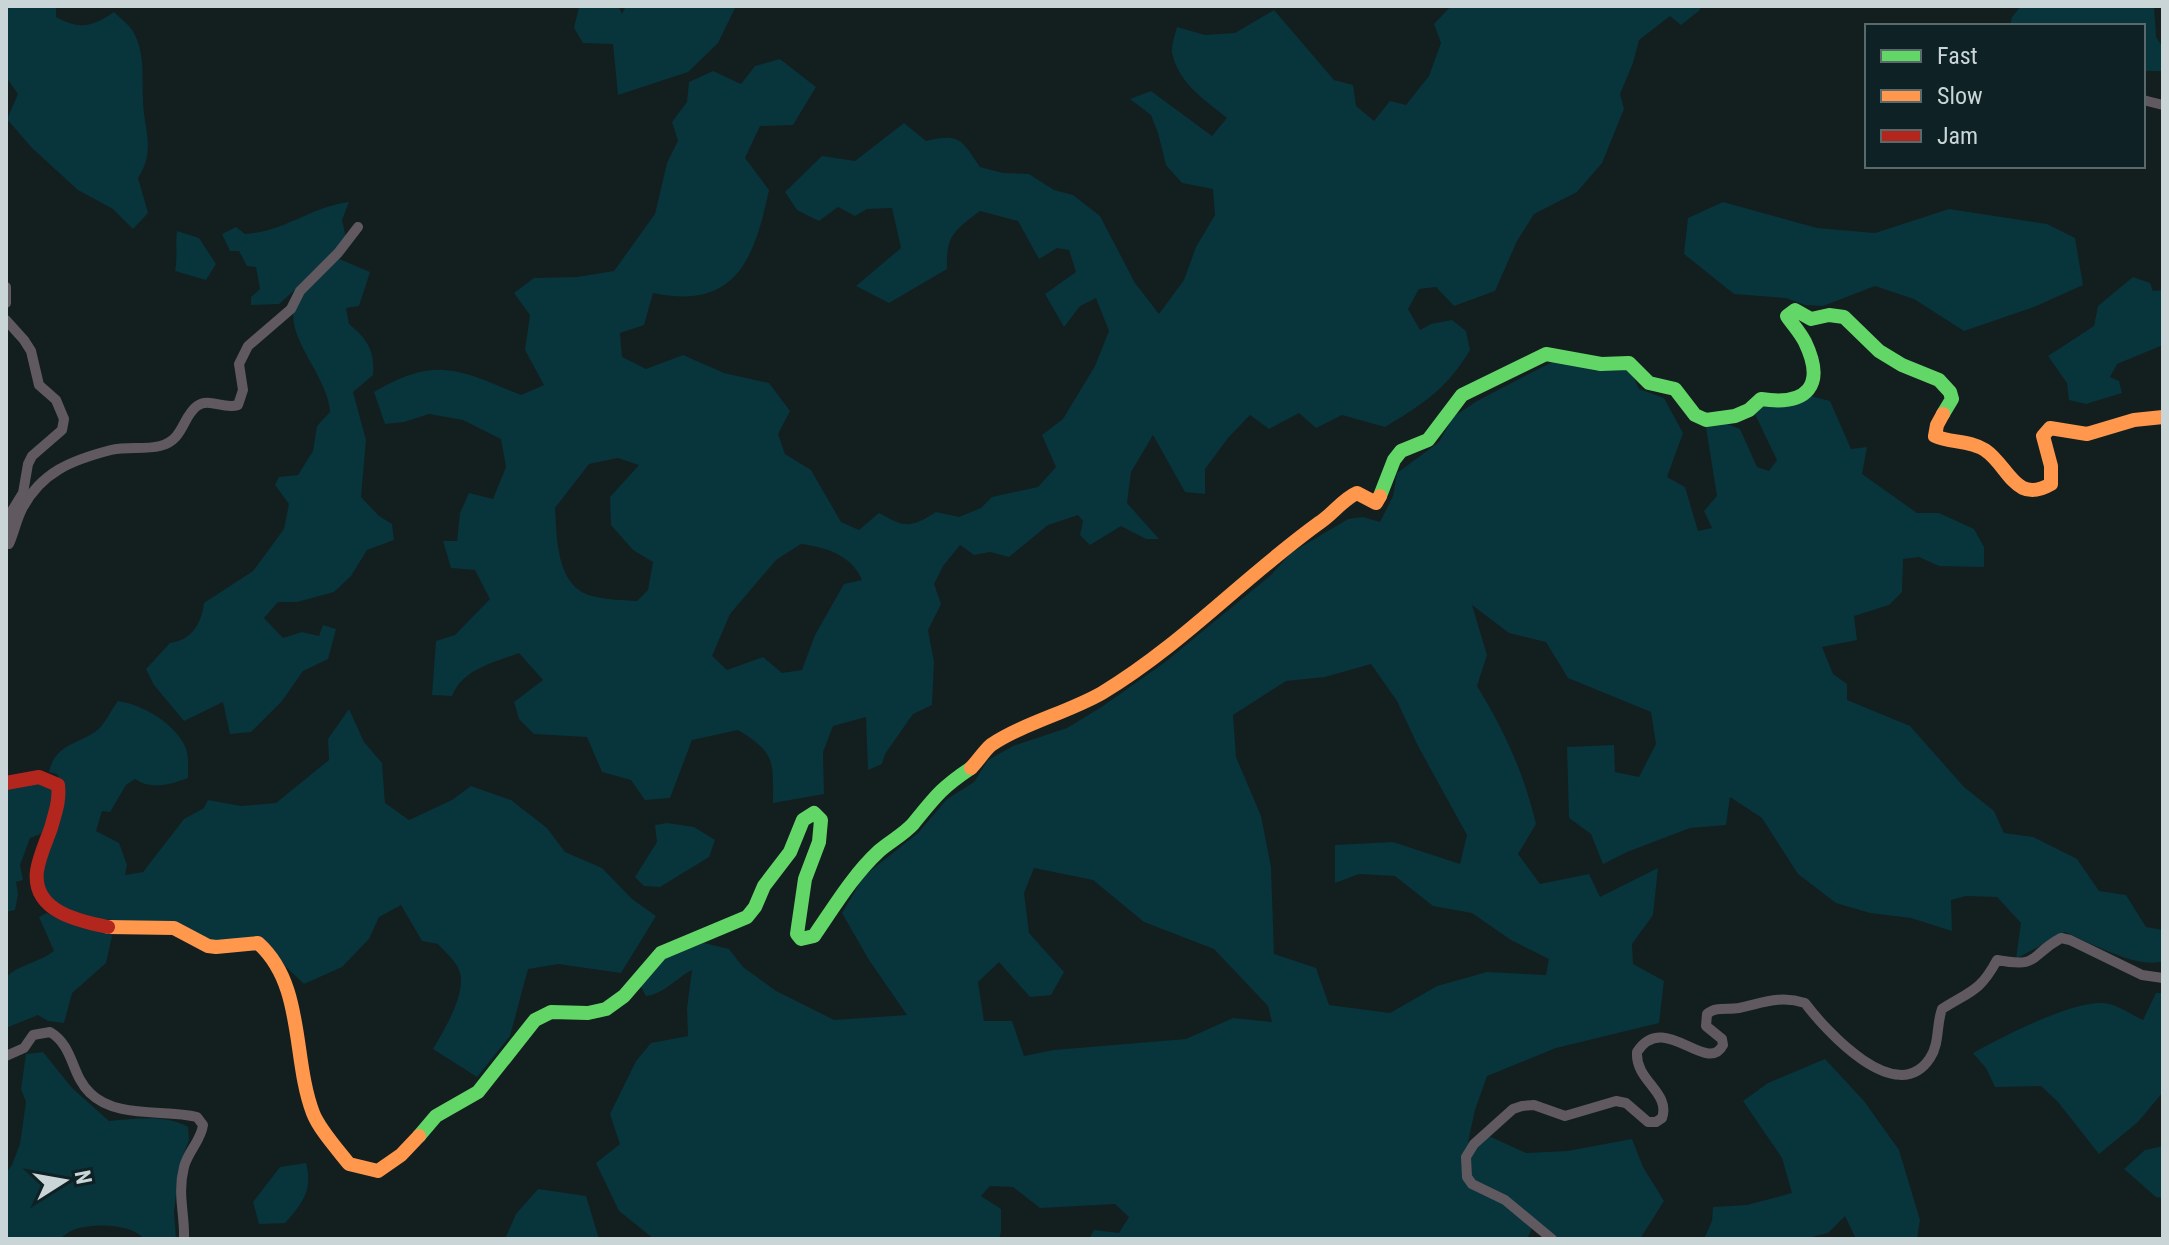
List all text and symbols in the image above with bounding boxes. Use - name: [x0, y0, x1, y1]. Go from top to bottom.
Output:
- legend: [1865, 24, 2145, 168]
- text: Fast: [1937, 42, 1978, 70]
- text: Slow: [1937, 82, 1983, 110]
- text: Jam: [1937, 122, 1978, 150]
- north arrow: [24, 1141, 104, 1221]
- text: N: [70, 1168, 97, 1186]

